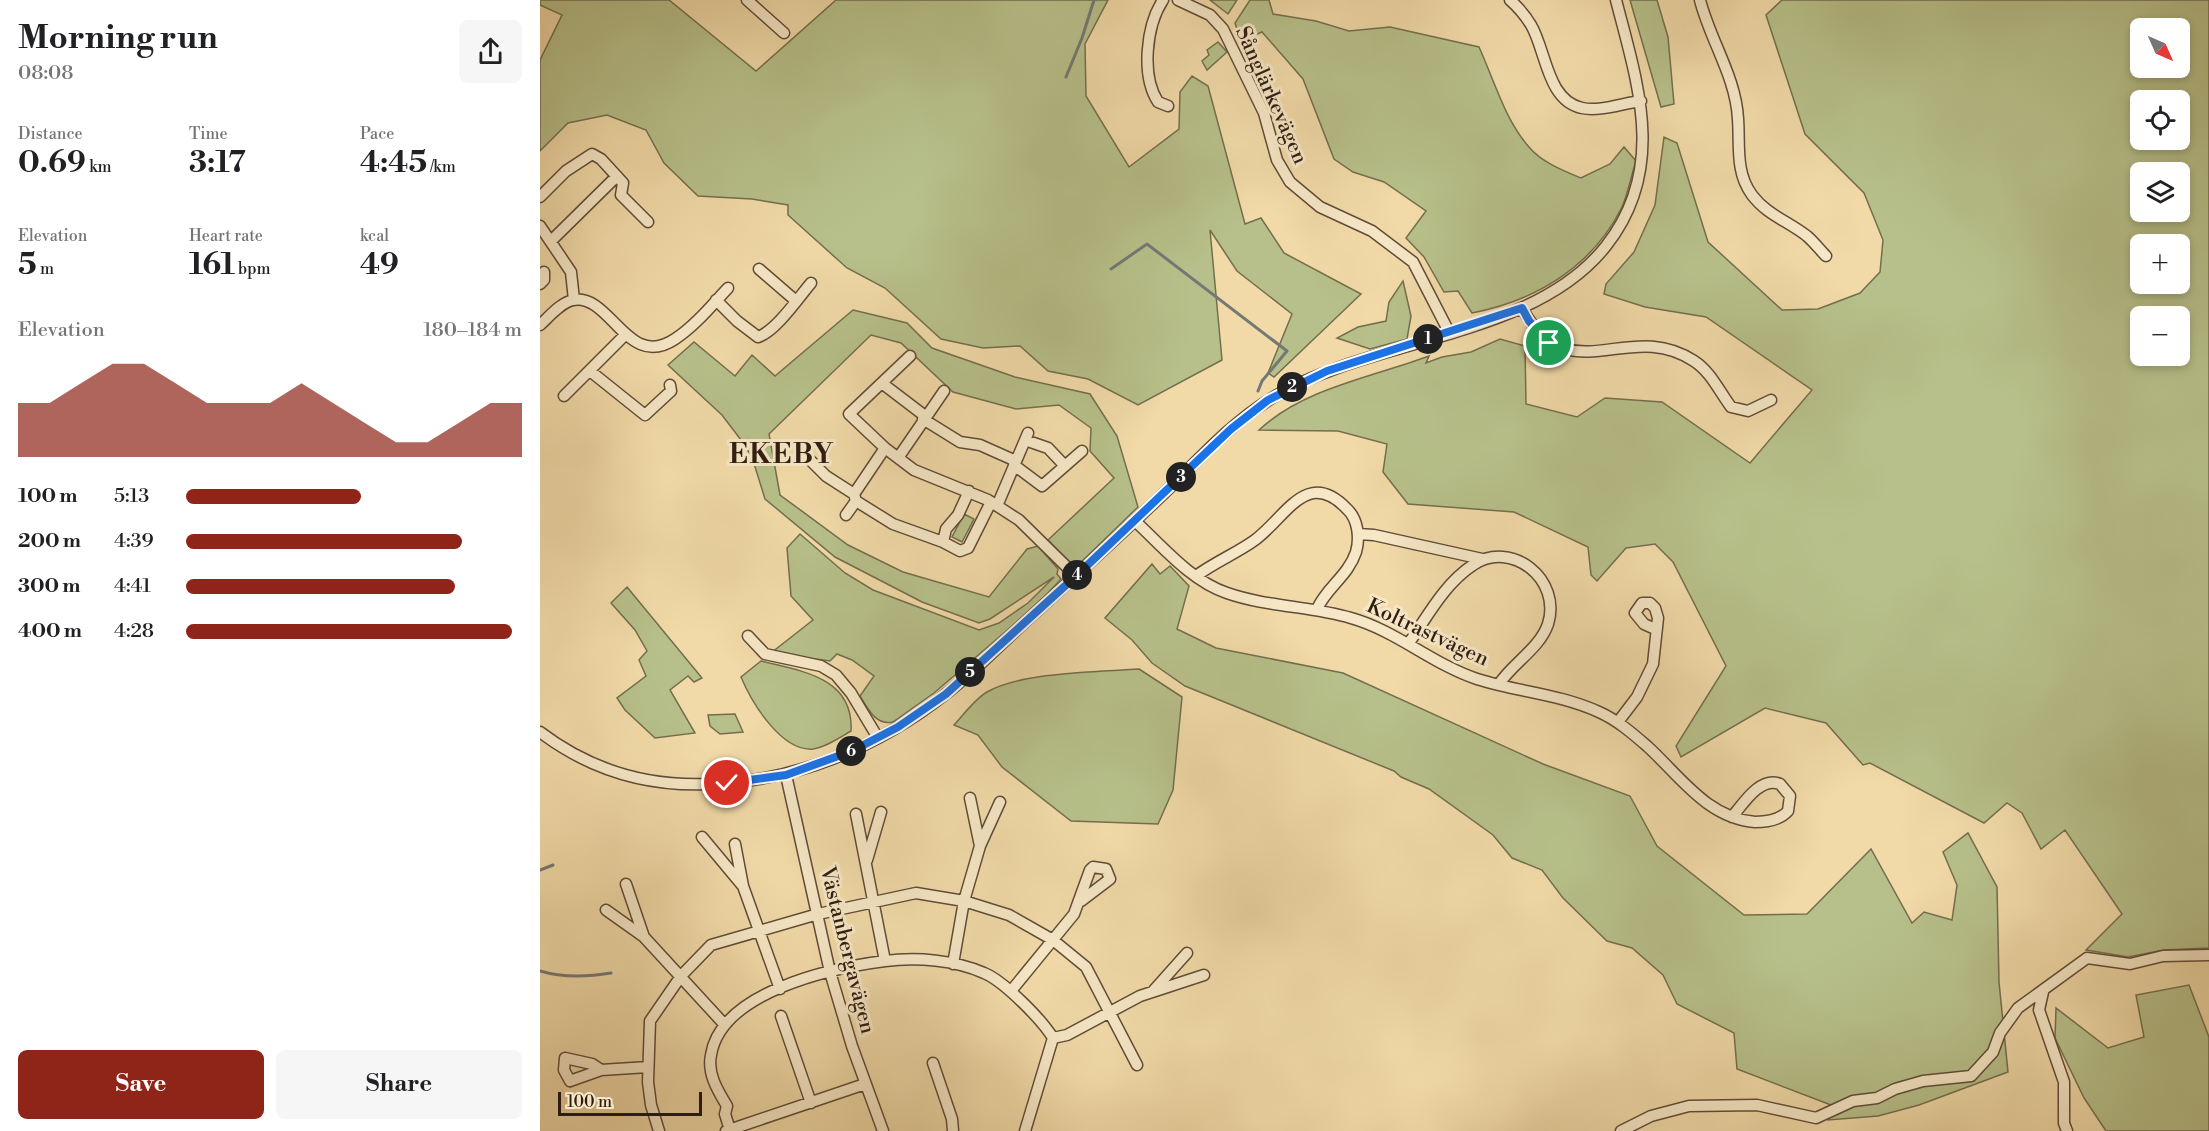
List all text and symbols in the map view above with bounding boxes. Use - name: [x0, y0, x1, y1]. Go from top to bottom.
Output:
- text: Morning run: [18, 18, 218, 59]
- north arrow: [2130, 18, 2190, 78]
- map controls: [2130, 18, 2190, 366]
- button: share: [459, 20, 522, 83]
- street label: Sånglärkevägen: [1229, 23, 1313, 169]
- text: 08:08: [18, 61, 74, 86]
- button: locate: [2130, 90, 2190, 150]
- text: Distance: [18, 124, 83, 144]
- text: Time: [189, 124, 228, 144]
- text: Pace: [360, 124, 394, 144]
- text: 0.69: [18, 144, 86, 182]
- text: 3:17: [189, 144, 246, 182]
- text: 4:45: [360, 144, 427, 182]
- text: km: [86, 157, 112, 177]
- text: /km: [427, 157, 456, 177]
- button: layers: [2130, 162, 2190, 222]
- text: Elevation: [18, 226, 87, 246]
- text: Heart rate: [189, 226, 263, 246]
- text: kcal: [360, 226, 389, 246]
- button: +: [2130, 234, 2190, 294]
- text: 5: [18, 246, 37, 284]
- text: 161: [189, 246, 235, 284]
- text: 49: [360, 246, 399, 284]
- text: m: [37, 259, 54, 279]
- text: bpm: [235, 259, 270, 279]
- button: −: [2130, 306, 2190, 366]
- pin: [1523, 317, 1574, 368]
- text: Elevation: [18, 318, 105, 343]
- text: 180–184 m: [423, 318, 522, 343]
- pin: 1: [1413, 324, 1443, 354]
- icon: arrive: [1532, 326, 1565, 359]
- text: 1: [1424, 329, 1432, 349]
- pin: 2: [1277, 372, 1307, 402]
- text: 2: [1287, 377, 1297, 397]
- district label: EKEBY: [729, 438, 835, 472]
- pin: 3: [1166, 462, 1196, 492]
- text: 3: [1176, 467, 1186, 487]
- text: 100 m: [18, 484, 77, 509]
- text: 5:13: [114, 484, 149, 509]
- text: 200 m: [18, 529, 81, 554]
- text: 4:39: [114, 529, 154, 554]
- pin: 4: [1062, 560, 1092, 590]
- text: 4: [1072, 565, 1082, 585]
- text: 300 m: [18, 574, 81, 599]
- text: 4:41: [114, 574, 151, 599]
- street label: Koltrastvägen: [1362, 593, 1493, 673]
- text: 400 m: [18, 619, 82, 644]
- text: 4:28: [114, 619, 154, 644]
- pin: 5: [955, 657, 985, 687]
- text: 5: [965, 662, 975, 682]
- pin: 6: [836, 736, 866, 766]
- text: 6: [846, 741, 856, 761]
- pin: [701, 757, 752, 808]
- icon: check: [710, 766, 743, 799]
- street label: Västanbergavägen: [813, 863, 881, 1037]
- button: Save: [18, 1050, 264, 1119]
- button: Share: [276, 1050, 522, 1119]
- scale bar: [558, 1089, 702, 1116]
- text: 100 m: [567, 1092, 612, 1112]

